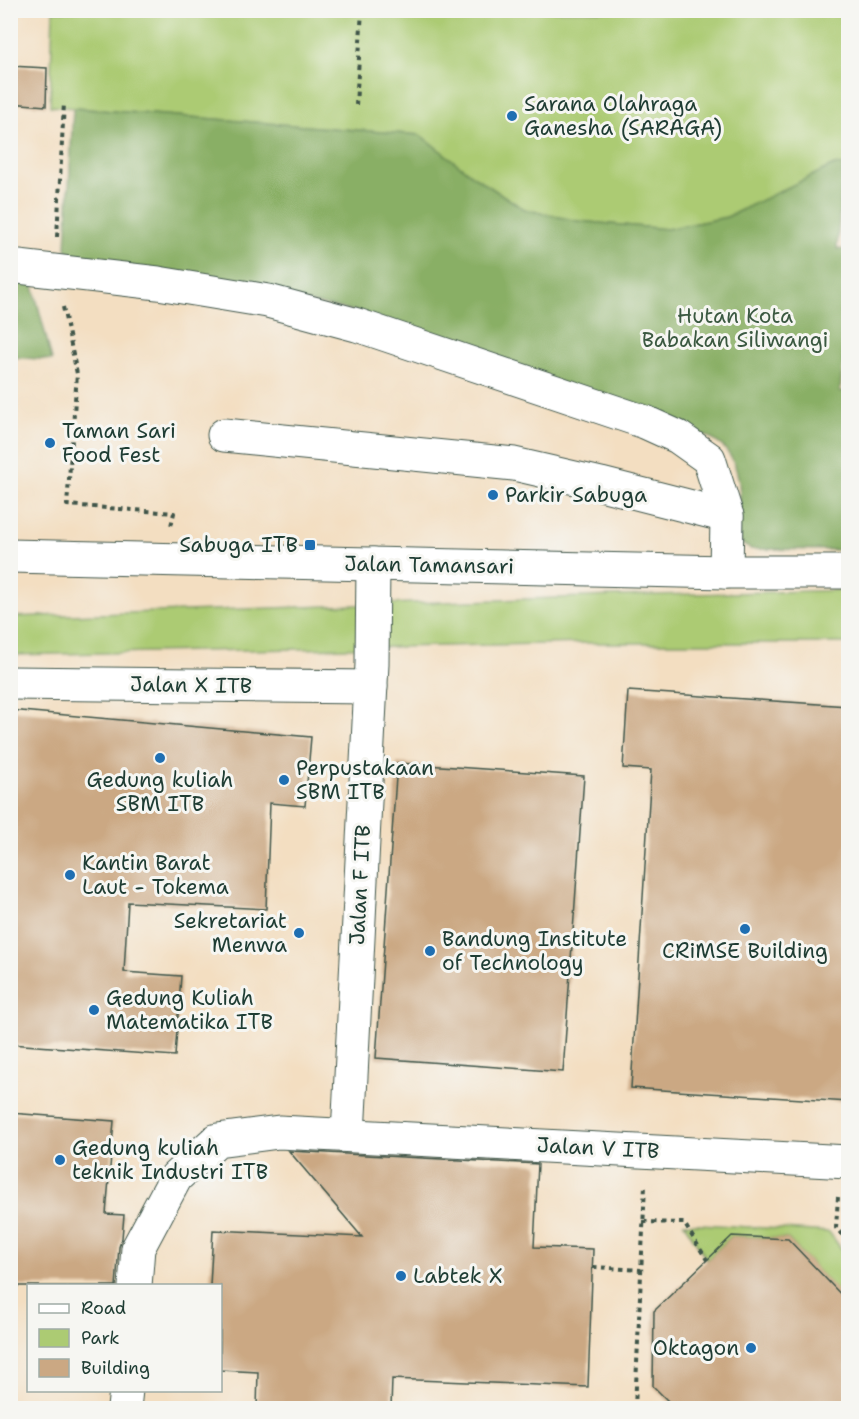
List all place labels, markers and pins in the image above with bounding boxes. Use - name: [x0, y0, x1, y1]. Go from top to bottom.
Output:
- place label: Sarana Olahraga Ganesha (SARAGA): [524, 90, 722, 142]
- marker: Sarana Olahraga Ganesha (SARAGA): [505, 109, 519, 123]
- place label: Taman Sari Food Fest: [62, 417, 176, 469]
- marker: Taman Sari Food Fest: [43, 436, 57, 450]
- place label: Parkir Sabuga: [505, 481, 647, 509]
- marker: Parkir Sabuga: [486, 488, 500, 502]
- place label: Sabuga ITB: [179, 531, 298, 559]
- marker: Sabuga ITB: [303, 538, 317, 552]
- marker: Gedung kuliah SBM ITB: [153, 751, 167, 765]
- place label: Perpustakaan SBM ITB: [296, 754, 434, 806]
- place label: Gedung kuliah SBM ITB: [86, 766, 234, 818]
- marker: Perpustakaan SBM ITB: [277, 773, 291, 787]
- place label: Kantin Barat Laut - Tokema: [82, 849, 229, 901]
- marker: Kantin Barat Laut - Tokema: [63, 868, 77, 882]
- place label: Sekretariat Menwa: [174, 907, 287, 959]
- marker: CRiMSE Building: [738, 922, 752, 936]
- place label: Bandung Institute of Technology: [442, 925, 627, 977]
- marker: Sekretariat Menwa: [292, 926, 306, 940]
- place label: CRiMSE Building: [662, 937, 828, 965]
- marker: Bandung Institute of Technology: [423, 944, 437, 958]
- place label: Gedung Kuliah Matematika ITB: [106, 984, 273, 1036]
- marker: Gedung Kuliah Matematika ITB: [87, 1003, 101, 1017]
- place label: Gedung kuliah teknik Industri ITB: [72, 1134, 268, 1186]
- marker: Gedung kuliah teknik Industri ITB: [53, 1153, 67, 1167]
- place label: Labtek X: [413, 1262, 503, 1290]
- marker: Labtek X: [394, 1269, 408, 1283]
- place label: Oktagon: [653, 1334, 739, 1362]
- marker: Oktagon: [744, 1341, 758, 1355]

